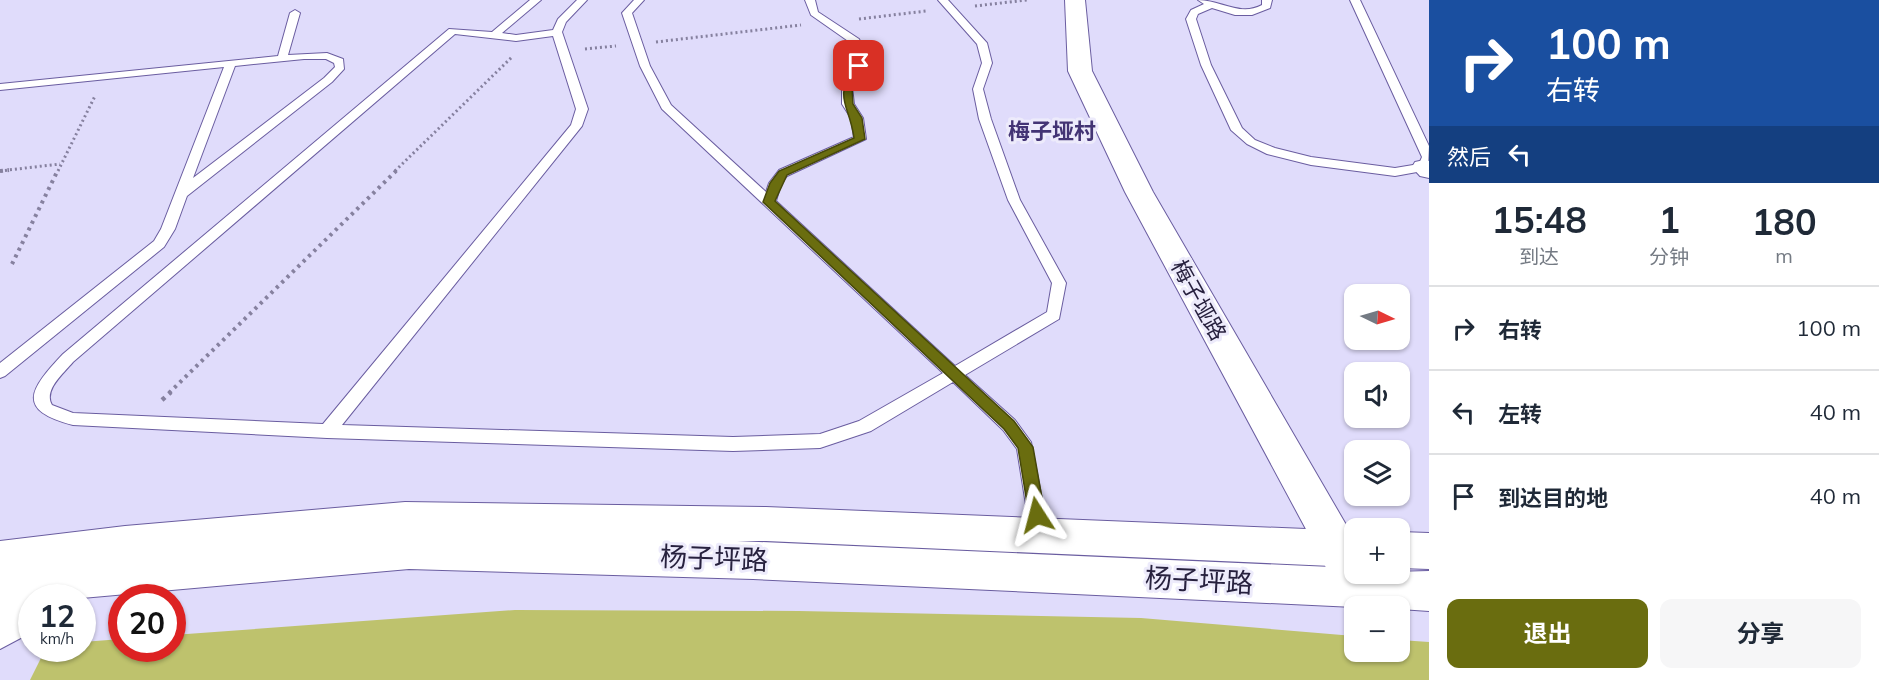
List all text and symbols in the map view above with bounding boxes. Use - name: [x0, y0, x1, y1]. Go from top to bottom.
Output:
- text: 100 m: [1546, 17, 1671, 70]
- icon: right: [1447, 24, 1525, 102]
- pin: [833, 40, 884, 91]
- icon: arrive: [842, 49, 875, 82]
- text: 右转: [1546, 73, 1600, 107]
- district label: 梅子垭村: [1008, 117, 1096, 145]
- icon: left: [1503, 138, 1536, 171]
- text: 然后: [1447, 143, 1491, 171]
- text: 15:48: [1491, 197, 1587, 242]
- text: 1: [1658, 197, 1680, 242]
- text: 180: [1752, 199, 1817, 244]
- text: m: [1775, 243, 1793, 268]
- text: 到达: [1519, 244, 1559, 269]
- text: 分钟: [1649, 244, 1689, 269]
- street label: 梅子垭路: [1165, 255, 1233, 345]
- north arrow: [1344, 284, 1410, 350]
- map controls: [1344, 284, 1410, 662]
- icon: right: [1447, 312, 1480, 345]
- text: 100 m: [1796, 314, 1861, 342]
- text: 右转: [1498, 316, 1542, 344]
- button: sound: [1344, 362, 1410, 428]
- icon: left: [1447, 396, 1480, 429]
- text: 40 m: [1810, 398, 1861, 426]
- text: 左转: [1498, 400, 1542, 428]
- button: layers: [1344, 440, 1410, 506]
- icon: arrive: [1447, 480, 1480, 513]
- text: 40 m: [1810, 482, 1861, 510]
- position arrow: [1005, 483, 1069, 547]
- text: 到达目的地: [1498, 484, 1608, 512]
- button: +: [1344, 518, 1410, 584]
- street label: 杨子坪路: [659, 539, 769, 577]
- street label: 杨子坪路: [1144, 560, 1254, 600]
- speed limit sign: 20: [108, 584, 186, 662]
- button: −: [1344, 596, 1410, 662]
- text: 12: [39, 597, 75, 635]
- button: 退出: [1447, 599, 1648, 668]
- button: 分享: [1660, 599, 1861, 668]
- text: km/h: [40, 629, 74, 648]

